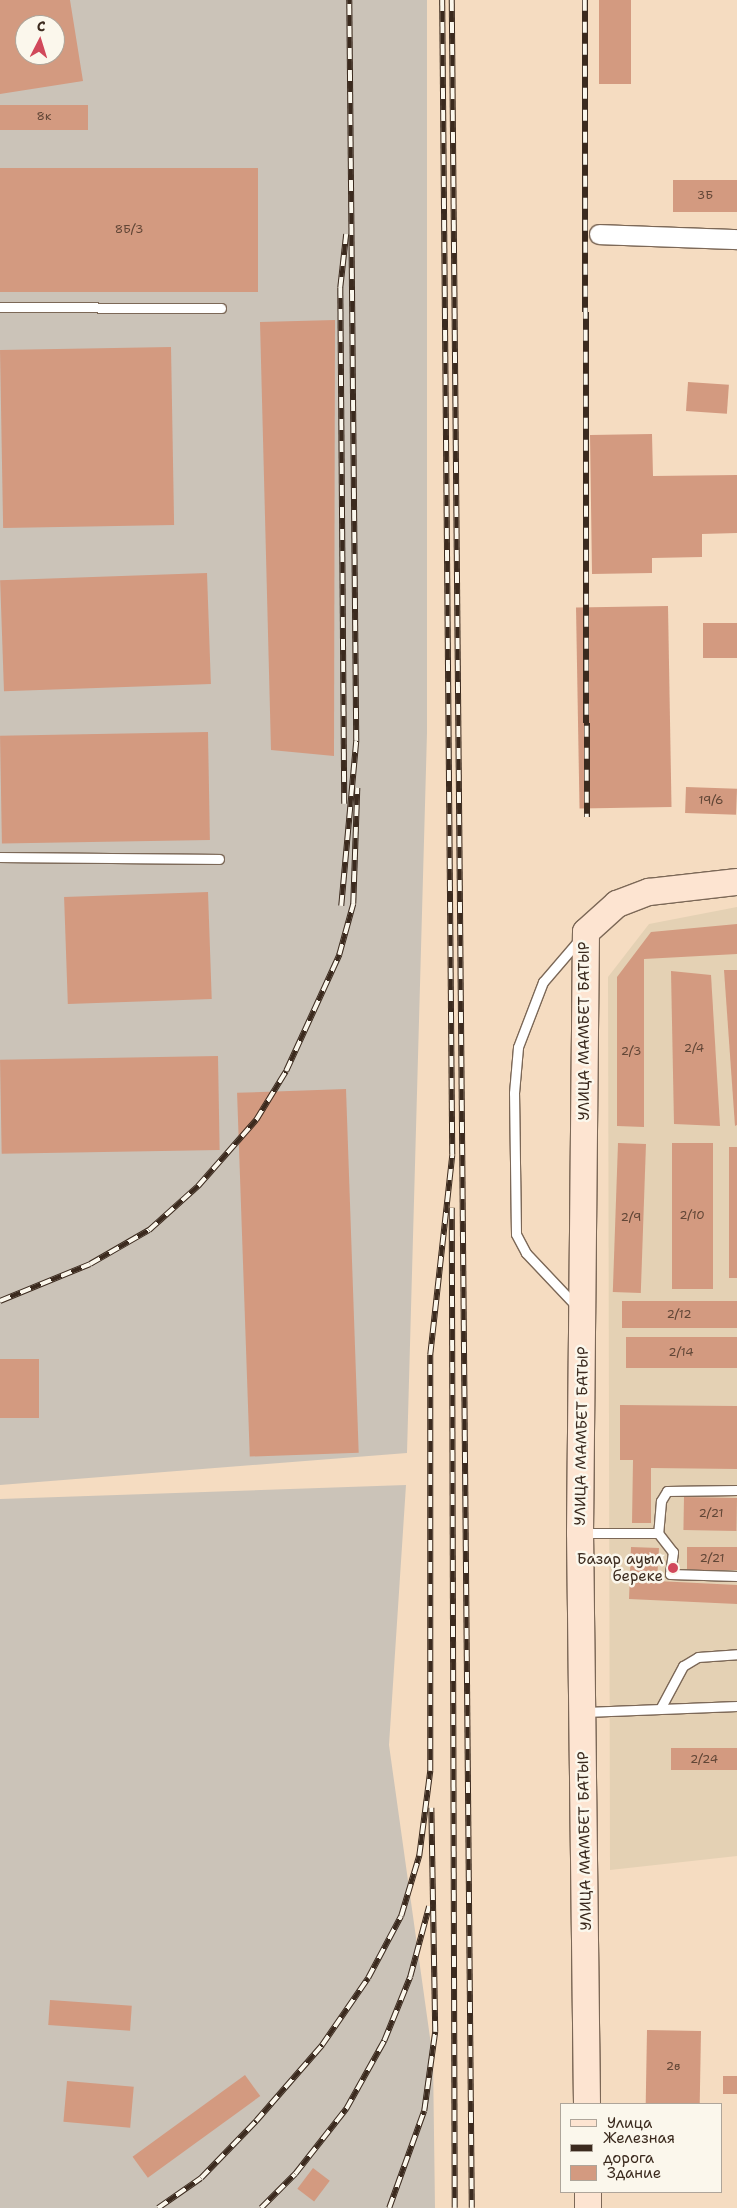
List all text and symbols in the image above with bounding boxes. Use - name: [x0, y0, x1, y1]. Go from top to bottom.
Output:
- north arrow: [15, 15, 65, 65]
- text: С: [36, 17, 46, 35]
- house number: 8к: [37, 110, 51, 124]
- house number: 3Б: [697, 189, 713, 203]
- house number: 8Б/3: [115, 223, 143, 237]
- house number: 19/6: [698, 794, 724, 808]
- street label: УЛИЦА МАМБЕТ БАТЫР: [576, 941, 594, 1121]
- house number: 2/4: [684, 1042, 704, 1056]
- house number: 2/3: [621, 1045, 641, 1059]
- house number: 2/10: [679, 1209, 705, 1223]
- house number: 2/9: [621, 1211, 641, 1225]
- house number: 2/12: [666, 1308, 692, 1322]
- street label: УЛИЦА МАМБЕТ БАТЫР: [571, 1346, 593, 1526]
- house number: 2/14: [668, 1346, 694, 1360]
- house number: 2/21: [698, 1507, 724, 1521]
- place label: Базар ауыл береке: [577, 1550, 663, 1585]
- house number: 2/21: [699, 1552, 725, 1566]
- marker: Базар ауыл береке: [667, 1562, 679, 1574]
- street label: УЛИЦА МАМБЕТ БАТЫР: [574, 1751, 596, 1931]
- house number: 2/24: [690, 1753, 718, 1767]
- house number: 2в: [666, 2060, 680, 2074]
- legend: [560, 2103, 722, 2193]
- text: Улица: [607, 2113, 652, 2133]
- text: Железная дорога: [603, 2128, 675, 2168]
- text: Здание: [607, 2163, 661, 2183]

